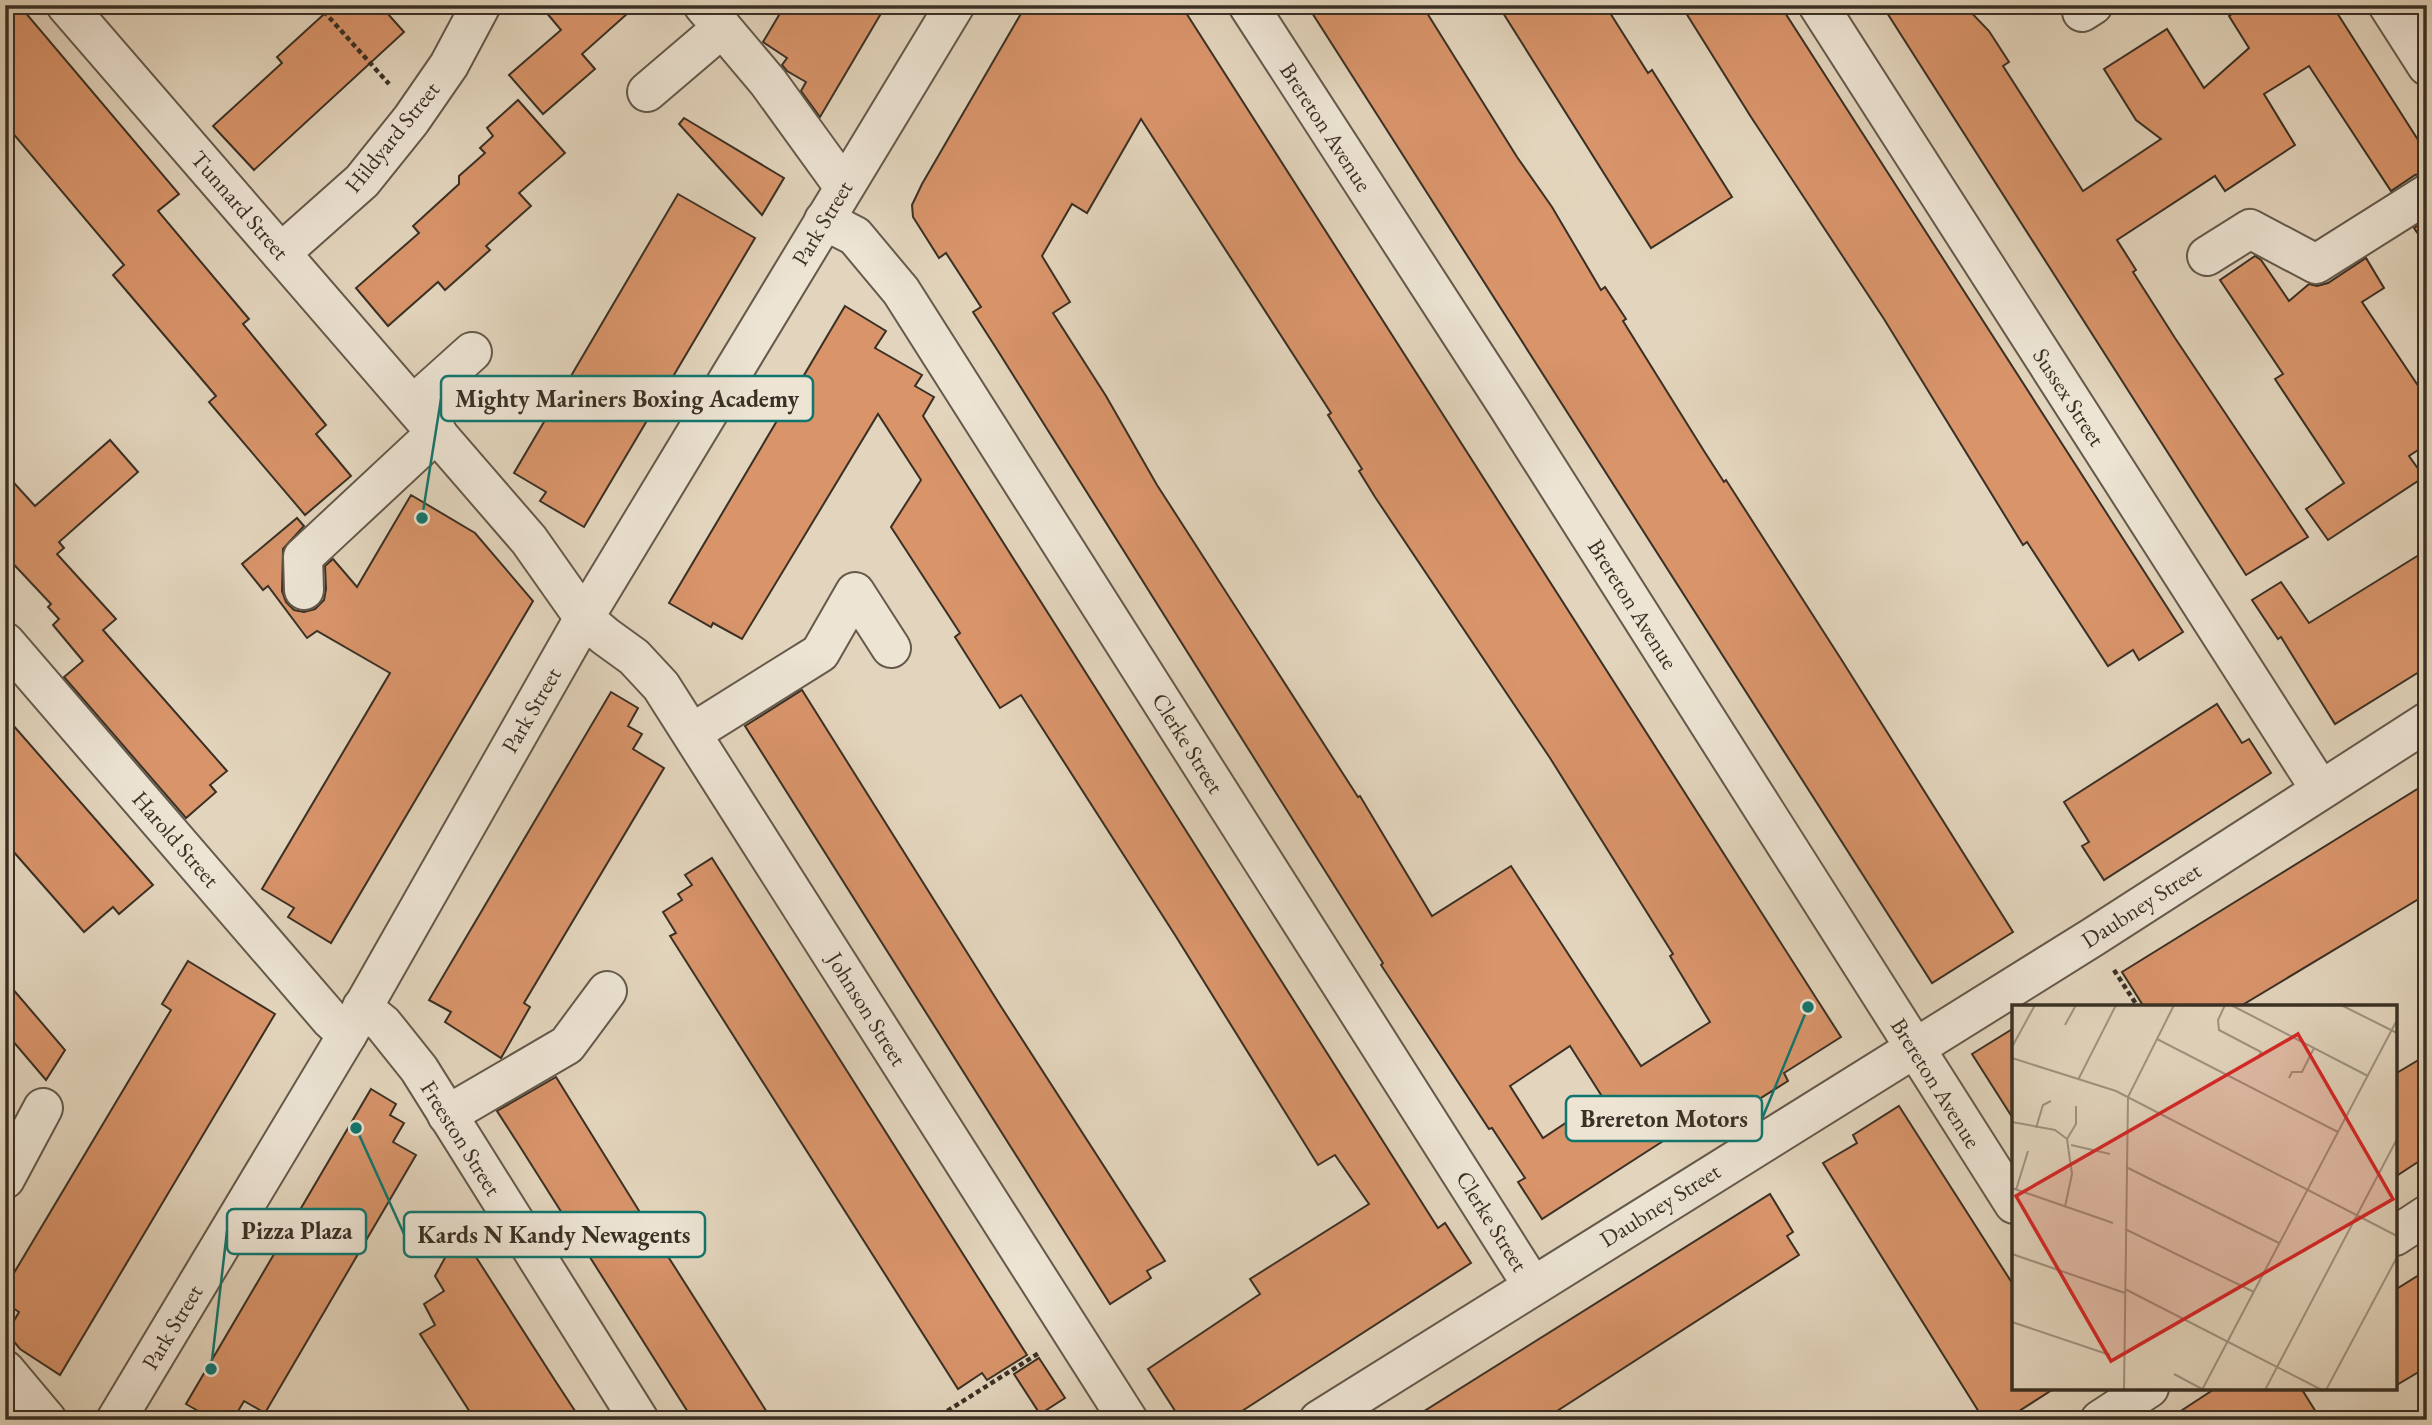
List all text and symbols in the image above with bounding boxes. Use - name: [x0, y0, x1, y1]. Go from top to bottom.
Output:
- street label: Brereton Avenue: [1273, 57, 1379, 197]
- street label: Hildyard Street: [338, 75, 447, 199]
- street label: Tunnard Street: [184, 144, 296, 267]
- street label: Park Street: [785, 174, 860, 271]
- street label: Sussex Street: [2026, 342, 2112, 452]
- callout: Mighty Mariners Boxing Academy: [441, 376, 813, 421]
- text: Mighty Mariners Boxing Academy: [455, 383, 800, 415]
- street label: Brereton Avenue: [1581, 533, 1685, 675]
- street label: Park Street: [494, 661, 568, 758]
- street label: Clerke Street: [1145, 687, 1231, 800]
- street label: Harold Street: [126, 784, 227, 894]
- street label: Daubney Street: [2075, 855, 2207, 955]
- street label: Johnson Street: [819, 945, 914, 1072]
- inset map: [2012, 1005, 2397, 1390]
- street label: Brereton Avenue: [1884, 1012, 1988, 1154]
- street label: Freeston Street: [414, 1075, 509, 1202]
- callout: Brereton Motors: [1566, 1096, 1762, 1141]
- text: Brereton Motors: [1580, 1103, 1748, 1134]
- street label: Daubney Street: [1594, 1156, 1727, 1254]
- street label: Clerke Street: [1449, 1165, 1535, 1278]
- callout: Pizza Plaza: [227, 1209, 366, 1254]
- callout: Kards N Kandy Newagents: [404, 1212, 705, 1257]
- text: Pizza Plaza: [241, 1215, 353, 1246]
- text: Kards N Kandy Newagents: [418, 1219, 690, 1251]
- street label: Park Street: [135, 1278, 210, 1375]

